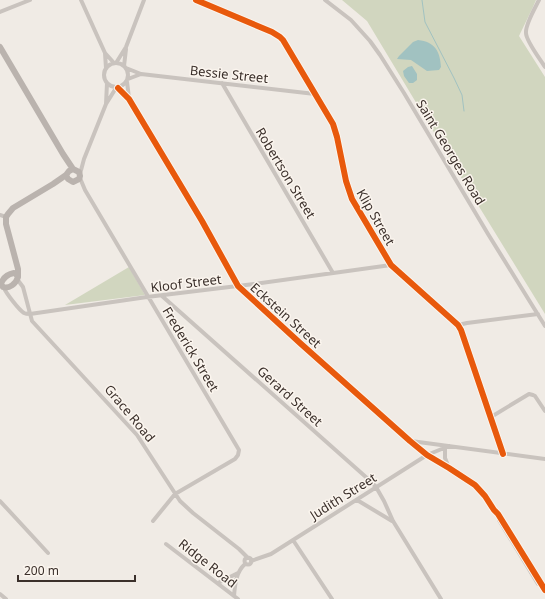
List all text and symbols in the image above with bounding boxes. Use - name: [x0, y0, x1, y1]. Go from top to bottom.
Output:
- street label: Bessie Street: [189, 61, 269, 87]
- street label: Saint Georges Road: [412, 96, 490, 208]
- street label: Robertson Street: [252, 124, 320, 222]
- street label: Klip Street: [353, 185, 400, 249]
- street label: Kloof Street: [150, 270, 223, 296]
- street label: Eckstein Street: [247, 278, 326, 352]
- street label: Frederick Street: [159, 303, 224, 395]
- street label: Gerard Street: [254, 362, 327, 430]
- street label: Grace Road: [101, 380, 159, 446]
- street label: Judith Street: [305, 468, 380, 525]
- street label: Ridge Road: [175, 535, 241, 591]
- scale bar: [18, 557, 135, 583]
- text: 200 m: [24, 562, 59, 579]

